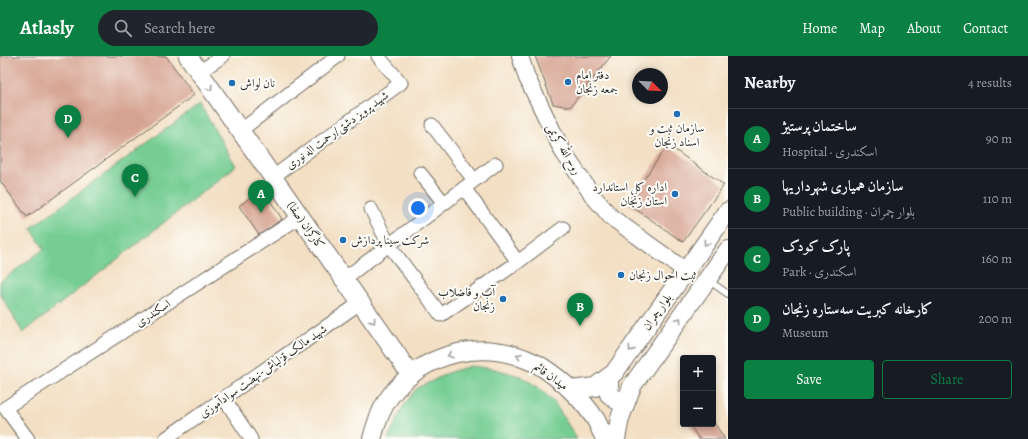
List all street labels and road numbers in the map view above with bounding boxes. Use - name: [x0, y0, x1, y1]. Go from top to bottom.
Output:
- street label: شهید پرویز دشتی/رحمت اله نوری: [282, 87, 392, 174]
- street label: روح الله کریمی: [540, 119, 587, 179]
- street label: کارگران (صفا): [284, 198, 328, 252]
- street label: بلوار چمران: [639, 291, 675, 333]
- street label: اسکندری: [132, 295, 174, 330]
- street label: شهید مالک قزلباش-نهضت سوادآموزی: [196, 321, 330, 421]
- street label: میدان قائم: [529, 358, 571, 396]

